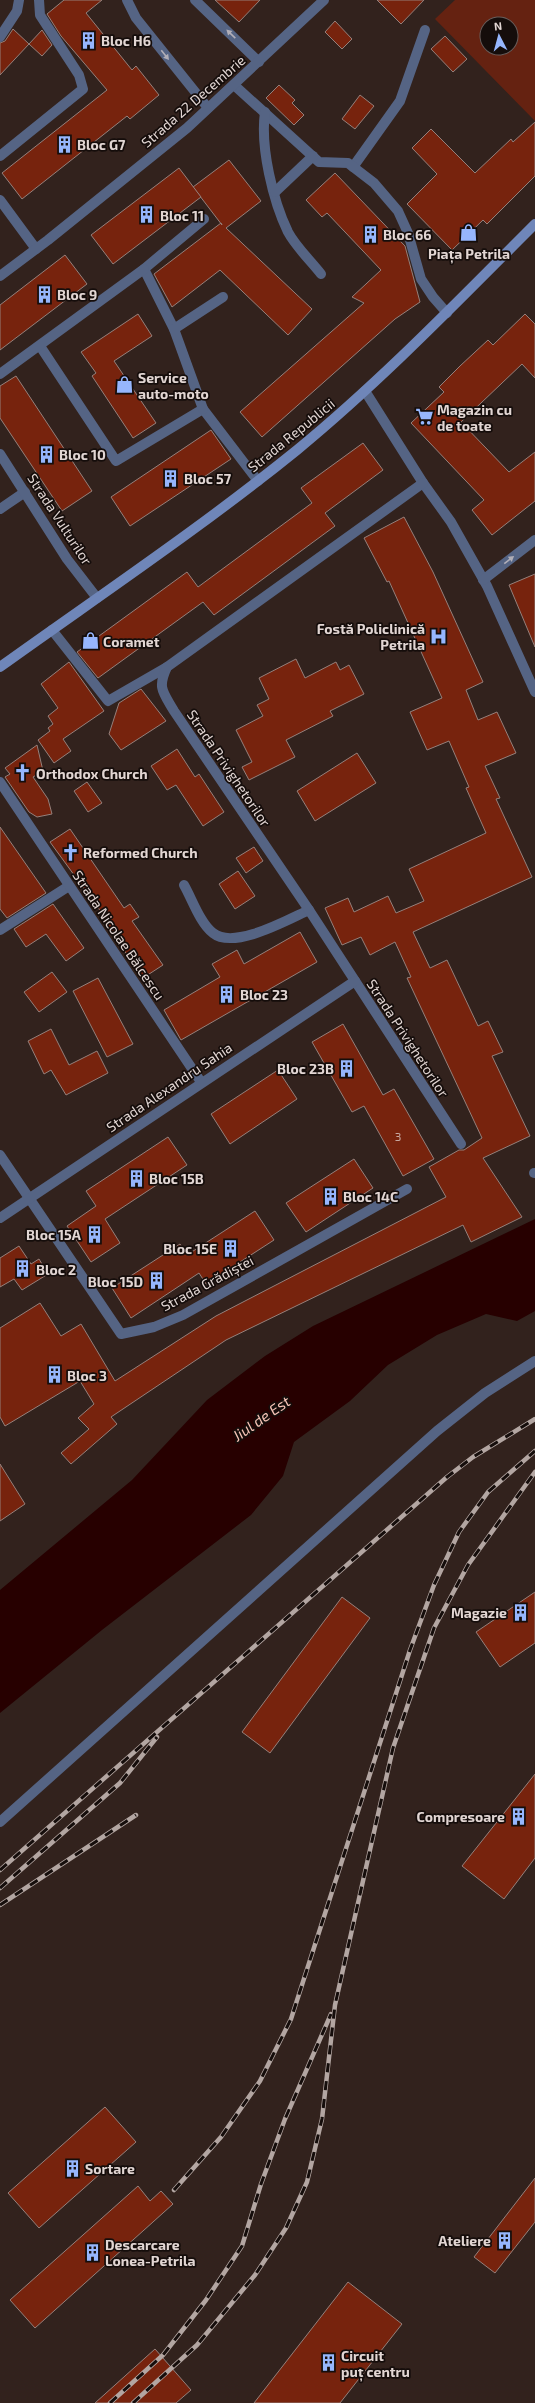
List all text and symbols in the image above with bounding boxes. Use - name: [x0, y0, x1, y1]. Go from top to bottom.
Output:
- north arrow: [479, 16, 519, 56]
- text: N: [493, 19, 503, 32]
- one-way arrow: [226, 29, 236, 39]
- building icon: Bloc H6: [78, 30, 98, 50]
- place label: Bloc H6: [101, 32, 151, 49]
- one-way arrow: [161, 49, 170, 60]
- street label: Strada 22 Decembrie: [138, 51, 248, 151]
- building icon: Bloc G7: [54, 134, 74, 154]
- place label: Bloc G7: [77, 136, 126, 153]
- building icon: Bloc 11: [137, 205, 157, 225]
- place label: Bloc 11: [160, 207, 204, 224]
- shop icon: Piața Petrila: [459, 223, 479, 243]
- building icon: Bloc 66: [360, 224, 380, 244]
- place label: Bloc 66: [383, 226, 431, 243]
- place label: Piața Petrila: [428, 245, 510, 264]
- building icon: Bloc 9: [34, 284, 54, 304]
- place label: Bloc 9: [57, 286, 97, 303]
- place label: Service auto-moto: [138, 369, 209, 402]
- shop icon: Service auto-moto: [115, 375, 135, 395]
- street label: Strada Republicii: [244, 395, 338, 475]
- place label: Magazin cu de toate: [437, 401, 512, 434]
- supermarket icon: Magazin cu de toate: [414, 407, 434, 427]
- building icon: Bloc 10: [36, 444, 56, 464]
- place label: Bloc 10: [59, 446, 106, 463]
- building icon: Bloc 57: [161, 468, 181, 488]
- street label: Strada Vulturilor: [24, 470, 96, 568]
- place label: Bloc 57: [184, 470, 232, 487]
- one-way arrow: [504, 556, 515, 564]
- place label: Fostă Policlinică Petrila: [317, 620, 425, 653]
- hospital icon: Fostă Policlinică Petrila: [428, 626, 448, 646]
- shop icon: Coramet: [80, 631, 100, 651]
- place label: Coramet: [103, 633, 160, 650]
- street label: Strada Privighetorilor: [184, 706, 275, 830]
- church icon: Orthodox Church: [13, 763, 33, 783]
- place label: Orthodox Church: [36, 765, 148, 782]
- church icon: Reformed Church: [60, 842, 80, 862]
- place label: Reformed Church: [83, 844, 198, 861]
- street label: Strada Nicolae Bălcescu: [69, 867, 169, 1003]
- street label: Strada Privighetorilor: [364, 976, 453, 1100]
- building icon: Bloc 23: [217, 984, 237, 1004]
- place label: Bloc 23: [240, 986, 288, 1003]
- street label: Strada Alexandru Sahia: [103, 1039, 235, 1135]
- building icon: Bloc 23B: [337, 1058, 357, 1078]
- place label: Bloc 23B: [277, 1060, 334, 1077]
- house number: 3: [395, 1129, 401, 1143]
- building icon: Bloc 15B: [126, 1168, 146, 1188]
- place label: Bloc 15B: [149, 1170, 204, 1187]
- building icon: Bloc 14C: [320, 1186, 340, 1206]
- place label: Bloc 14C: [343, 1188, 398, 1205]
- building icon: Bloc 15A: [84, 1224, 104, 1244]
- place label: Bloc 15A: [26, 1226, 82, 1243]
- building icon: Bloc 15E: [220, 1238, 240, 1258]
- place label: Bloc 15E: [163, 1240, 217, 1257]
- street label: Strada Grădiștei: [158, 1251, 257, 1315]
- building icon: Bloc 2: [13, 1259, 33, 1279]
- place label: Bloc 2: [36, 1261, 76, 1278]
- building icon: Bloc 15D: [146, 1271, 166, 1291]
- place label: Bloc 15D: [88, 1273, 143, 1290]
- building icon: Bloc 3: [44, 1365, 64, 1385]
- place label: Bloc 3: [67, 1367, 107, 1384]
- water label: Jiul de Est: [228, 1391, 294, 1445]
- building icon: Magazie: [510, 1602, 530, 1622]
- place label: Magazie: [451, 1604, 507, 1621]
- building icon: Compresoare: [508, 1806, 528, 1826]
- place label: Compresoare: [417, 1808, 505, 1825]
- building icon: Sortare: [62, 2158, 82, 2178]
- place label: Sortare: [85, 2160, 135, 2177]
- building icon: Ateliere: [494, 2230, 514, 2250]
- place label: Ateliere: [438, 2232, 491, 2249]
- place label: Descarcare Lonea-Petrila: [105, 2236, 196, 2269]
- building icon: Descarcare Lonea-Petrila: [82, 2242, 102, 2262]
- place label: Circuit puț centru: [341, 2347, 410, 2382]
- building icon: Circuit puț centru: [318, 2353, 338, 2373]

